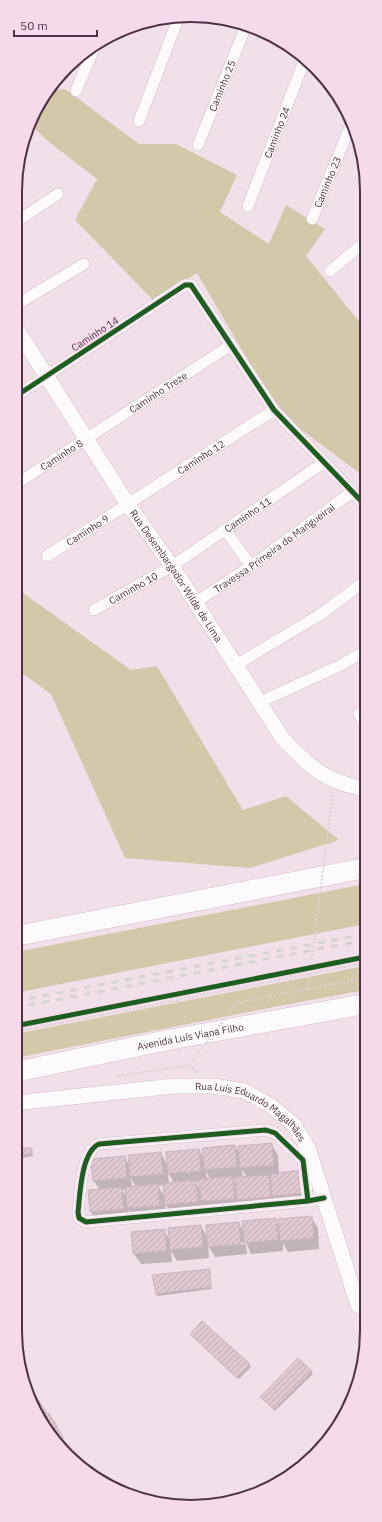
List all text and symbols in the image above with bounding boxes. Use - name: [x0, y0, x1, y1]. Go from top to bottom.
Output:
- scale bar: [14, 12, 97, 38]
- text: 50 m: [20, 18, 48, 33]
- street label: Caminho 25: [206, 58, 238, 113]
- street label: Caminho 24: [261, 105, 292, 160]
- street label: Caminho 23: [311, 155, 344, 210]
- street label: Caminho 14: [69, 314, 121, 354]
- street label: Caminho Treze: [126, 368, 190, 416]
- street label: Caminho 8: [38, 436, 85, 473]
- street label: Caminho 12: [175, 437, 227, 477]
- street label: Caminho 11: [222, 494, 274, 535]
- street label: Travessa Primeira do Mangueiral: [211, 500, 337, 595]
- street label: Rua Desembargador Wilde de Lima: [127, 507, 226, 645]
- street label: Caminho 9: [64, 512, 111, 549]
- street label: Caminho 10: [106, 569, 160, 607]
- street label: Avenida Luís Viana Filho: [136, 1020, 245, 1053]
- street label: Rua Luís Eduardo Magalhães: [195, 1080, 309, 1144]

